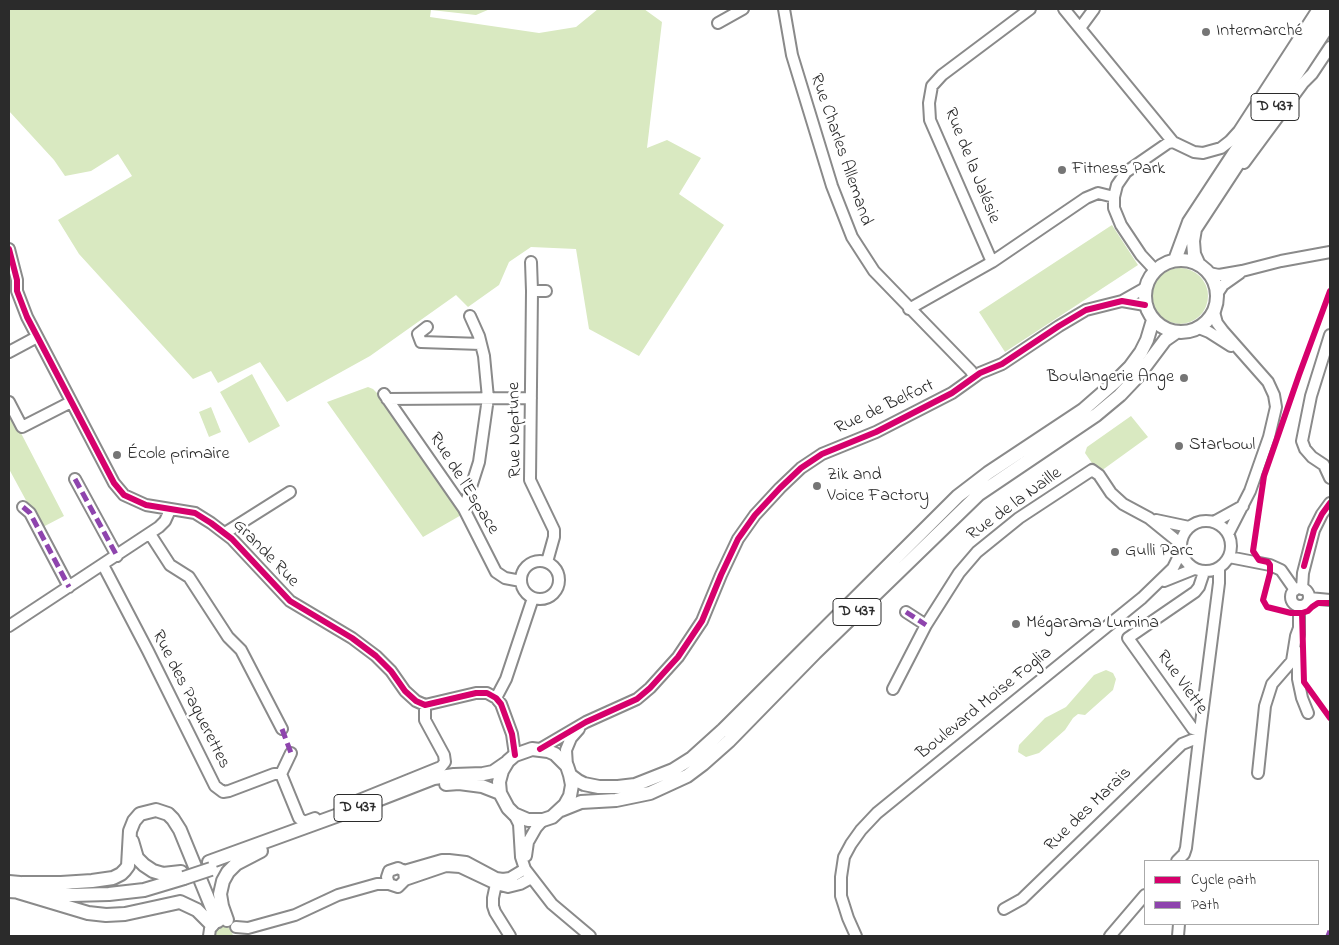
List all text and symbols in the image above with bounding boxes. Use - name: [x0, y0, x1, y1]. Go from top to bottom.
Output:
- place label: Intermarché: [1216, 21, 1303, 43]
- marker: Intermarché: [1200, 26, 1212, 38]
- street label: Rue Charles Allemand: [804, 71, 876, 229]
- road number: D 437: [1251, 94, 1299, 120]
- street label: Rue de la Jalésie: [938, 105, 1004, 227]
- place label: Fitness Park: [1072, 159, 1165, 181]
- marker: Fitness Park: [1056, 164, 1068, 176]
- place label: Boulangerie Ange: [1047, 367, 1174, 389]
- marker: Boulangerie Ange: [1178, 372, 1190, 384]
- street label: Rue de Belfort: [832, 376, 938, 440]
- street label: Rue Neptune: [504, 382, 528, 478]
- street label: Rue de l'Espace: [423, 429, 503, 539]
- place label: Starbowl: [1189, 435, 1255, 457]
- marker: Starbowl: [1173, 440, 1185, 452]
- place label: École primaire: [127, 444, 229, 466]
- marker: École primaire: [111, 449, 123, 461]
- street label: Rue de la Naille: [963, 463, 1067, 547]
- place label: Zik and Voice Factory: [827, 465, 929, 508]
- marker: Zik and Voice Factory: [811, 480, 823, 492]
- street label: Grande Rue: [227, 515, 303, 593]
- place label: Gulli Parc: [1125, 541, 1193, 563]
- marker: Gulli Parc: [1109, 546, 1121, 558]
- road number: D 437: [833, 598, 881, 626]
- place label: Mégarama Lumina: [1026, 613, 1159, 635]
- marker: Mégarama Lumina: [1010, 618, 1022, 630]
- street label: Rue des Paquerettes: [146, 627, 234, 773]
- street label: Boulevard Moise Foglia: [913, 643, 1057, 765]
- street label: Rue Viette: [1151, 647, 1211, 719]
- street label: Rue des Marais: [1041, 763, 1137, 857]
- road number: D 437: [334, 794, 382, 821]
- legend: [1144, 860, 1319, 925]
- text: Cycle path: [1191, 869, 1256, 891]
- text: Path: [1191, 894, 1219, 916]

